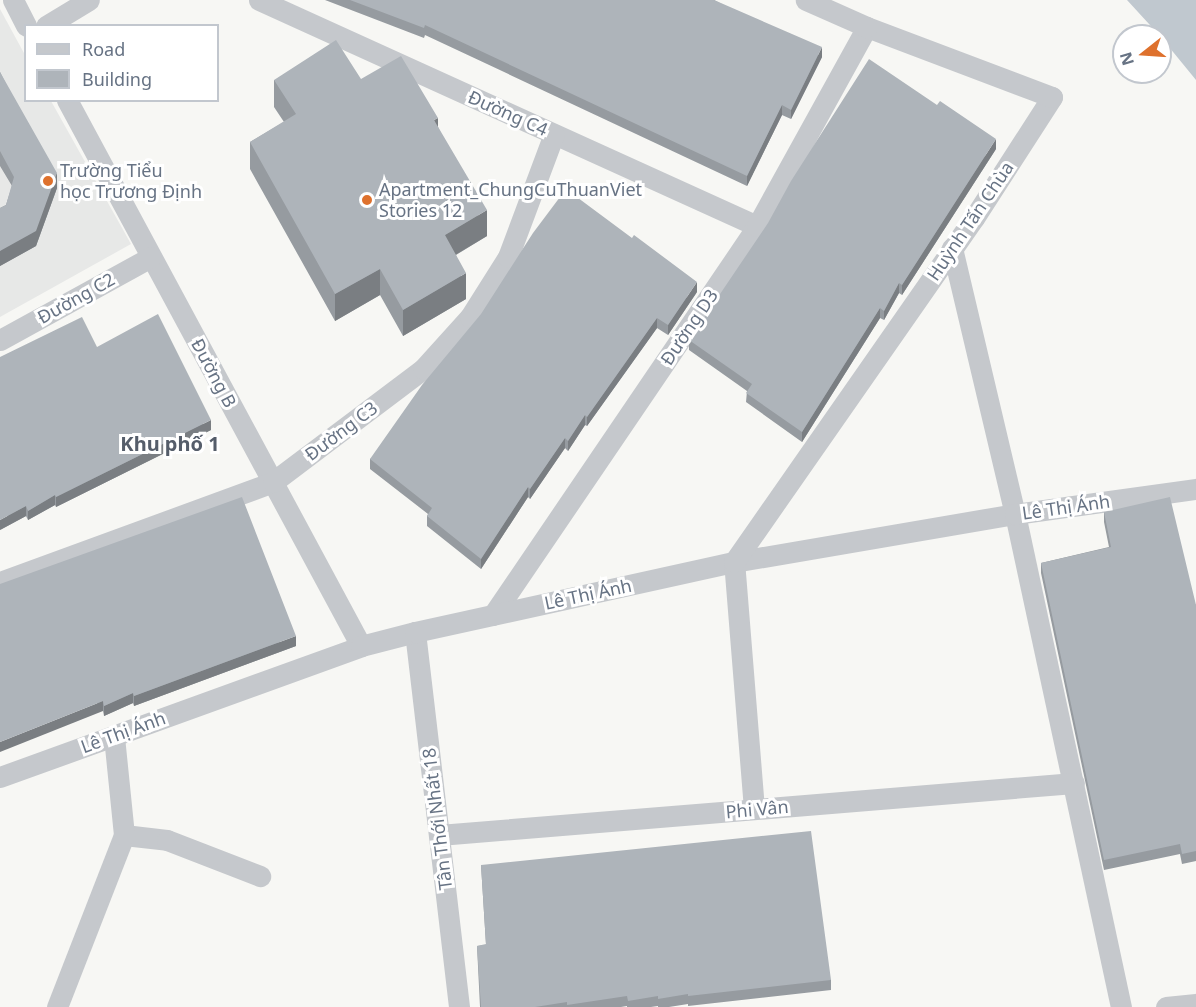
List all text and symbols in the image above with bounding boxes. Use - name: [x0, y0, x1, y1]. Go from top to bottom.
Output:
- legend: [24, 24, 219, 102]
- north arrow: [1112, 24, 1172, 84]
- text: Road: [82, 37, 125, 61]
- text: N: [1114, 49, 1139, 68]
- text: Building: [82, 67, 152, 91]
- street label: Đường C4: [465, 86, 551, 140]
- street label: Huỳnh Tấn Chùa: [922, 157, 1018, 285]
- place label: Trường Tiểu học Trương Định: [60, 160, 202, 202]
- marker: Trường Tiểu học Trương Định: [41, 174, 55, 188]
- place label: Apartment_ChungCuThuanViet Stories 12: [379, 179, 642, 222]
- marker: Apartment_ChungCuThuanViet Stories 12: [360, 193, 374, 207]
- street label: Đường C2: [34, 268, 118, 328]
- street label: Đường D3: [656, 285, 722, 369]
- street label: Đường B: [187, 335, 241, 411]
- street label: Đường C3: [301, 397, 381, 465]
- district label: Khu phố 1: [120, 431, 220, 455]
- street label: Lê Thị Ánh: [1021, 490, 1111, 524]
- street label: Lê Thị Ánh: [542, 574, 634, 614]
- street label: Lê Thị Ánh: [78, 707, 168, 757]
- street label: Tân Thới Nhất 18: [418, 747, 456, 891]
- street label: Phi Vân: [725, 795, 789, 823]

